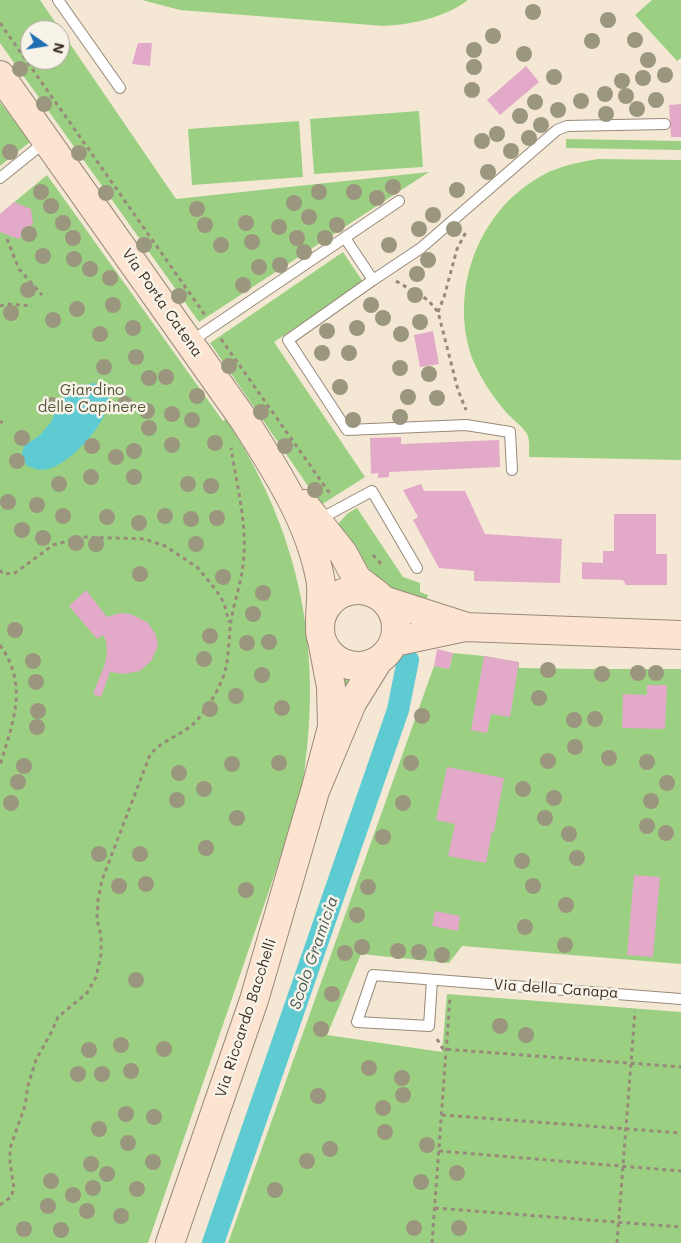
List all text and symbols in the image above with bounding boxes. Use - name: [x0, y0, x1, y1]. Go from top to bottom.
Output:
- north arrow: [20, 20, 70, 70]
- text: N: [49, 41, 70, 56]
- street label: Via Porta Catena: [118, 245, 206, 361]
- park label: Giardino delle Capinere: [38, 381, 146, 416]
- water label: Scolo Gramicia: [286, 894, 342, 1012]
- street label: Via Riccardo Bacchelli: [212, 936, 280, 1100]
- street label: Via della Canapa: [493, 976, 619, 1002]

